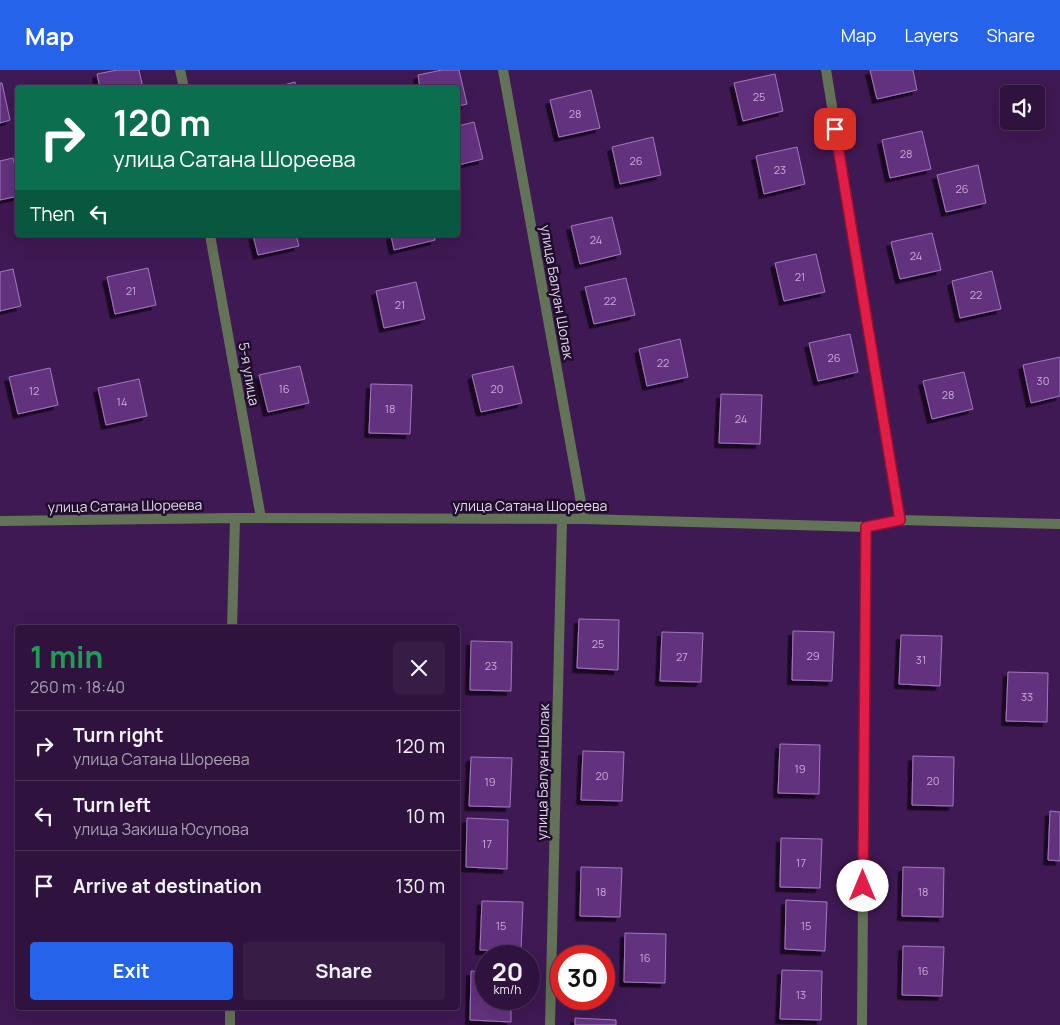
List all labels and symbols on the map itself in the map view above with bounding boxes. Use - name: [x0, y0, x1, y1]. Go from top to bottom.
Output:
- house number: 25: [753, 89, 765, 104]
- house number: 28: [569, 106, 581, 121]
- pin: [814, 108, 856, 150]
- house number: 28: [900, 146, 912, 161]
- house number: 26: [629, 153, 643, 168]
- house number: 23: [774, 162, 786, 177]
- house number: 26: [955, 181, 969, 196]
- street label: улица Балуан Шолак: [536, 223, 579, 362]
- house number: 24: [590, 232, 602, 247]
- house number: 24: [910, 248, 922, 263]
- house number: 21: [795, 269, 805, 284]
- house number: 21: [126, 283, 136, 298]
- house number: 22: [970, 287, 982, 302]
- house number: 22: [604, 293, 616, 308]
- house number: 21: [395, 297, 405, 312]
- street label: 5-я улица: [235, 341, 264, 407]
- house number: 26: [827, 350, 841, 365]
- house number: 22: [657, 355, 669, 370]
- house number: 30: [1037, 373, 1049, 388]
- house number: 16: [278, 381, 290, 396]
- house number: 20: [491, 381, 503, 396]
- house number: 12: [29, 383, 39, 398]
- house number: 28: [942, 387, 954, 402]
- house number: 14: [117, 394, 127, 409]
- house number: 18: [385, 401, 395, 416]
- house number: 24: [735, 411, 747, 426]
- street label: улица Сатана Шореева: [48, 495, 202, 516]
- street label: улица Сатана Шореева: [453, 496, 607, 515]
- house number: 25: [592, 636, 604, 651]
- house number: 29: [806, 648, 820, 663]
- house number: 27: [676, 649, 688, 664]
- house number: 31: [916, 652, 926, 667]
- house number: 23: [485, 658, 497, 673]
- house number: 33: [1021, 689, 1033, 704]
- street label: улица Балуан Шолак: [532, 703, 553, 840]
- house number: 19: [794, 761, 806, 776]
- house number: 20: [596, 768, 608, 783]
- house number: 20: [927, 773, 939, 788]
- house number: 19: [484, 774, 496, 789]
- house number: 17: [482, 836, 492, 851]
- house number: 17: [796, 855, 806, 870]
- position arrow: [836, 859, 888, 911]
- house number: 18: [596, 884, 606, 899]
- house number: 18: [918, 884, 928, 899]
- house number: 15: [496, 918, 506, 933]
- house number: 15: [801, 918, 811, 933]
- speed limit sign: 30: [550, 945, 615, 1010]
- house number: 16: [639, 950, 651, 965]
- house number: 16: [917, 963, 929, 978]
- house number: 13: [796, 987, 806, 1002]

